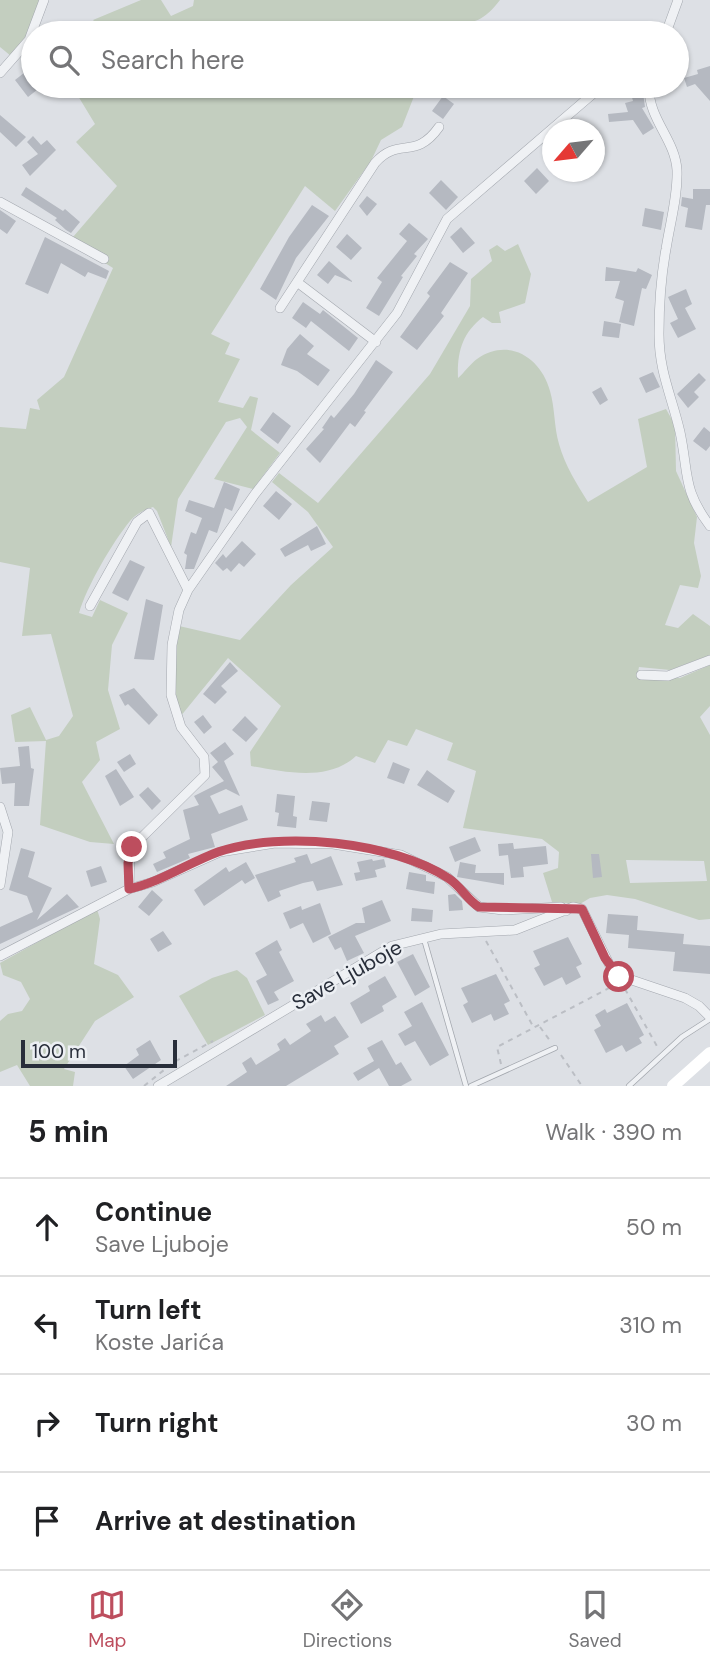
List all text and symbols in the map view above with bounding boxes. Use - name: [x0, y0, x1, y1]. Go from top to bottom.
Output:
- search box: [21, 21, 689, 98]
- icon: search: [45, 41, 83, 79]
- text: Search here: [101, 43, 244, 77]
- north arrow: [542, 119, 605, 182]
- route end: [116, 831, 147, 862]
- street label: Save Ljuboje: [287, 933, 407, 1017]
- route start: [603, 961, 634, 992]
- scale bar: [21, 1037, 177, 1069]
- text: 100 m: [32, 1039, 86, 1064]
- text: 5 min: [28, 1112, 109, 1151]
- text: Walk · 390 m: [545, 1117, 682, 1147]
- text: Continue: [95, 1195, 212, 1229]
- icon: ahead: [28, 1208, 66, 1246]
- text: 50 m: [626, 1212, 682, 1242]
- text: Save Ljuboje: [95, 1229, 229, 1259]
- text: Turn left: [95, 1293, 202, 1327]
- icon: left: [28, 1306, 66, 1344]
- text: 310 m: [619, 1310, 682, 1340]
- text: Koste Jarića: [95, 1327, 224, 1357]
- icon: right: [28, 1404, 66, 1442]
- text: Turn right: [95, 1406, 219, 1440]
- text: 30 m: [626, 1408, 682, 1438]
- icon: arrive: [28, 1502, 66, 1540]
- text: Arrive at destination: [95, 1504, 356, 1538]
- tab: Map: [88, 1586, 126, 1653]
- tab: Directions: [303, 1586, 392, 1653]
- tab: Saved: [569, 1586, 622, 1653]

